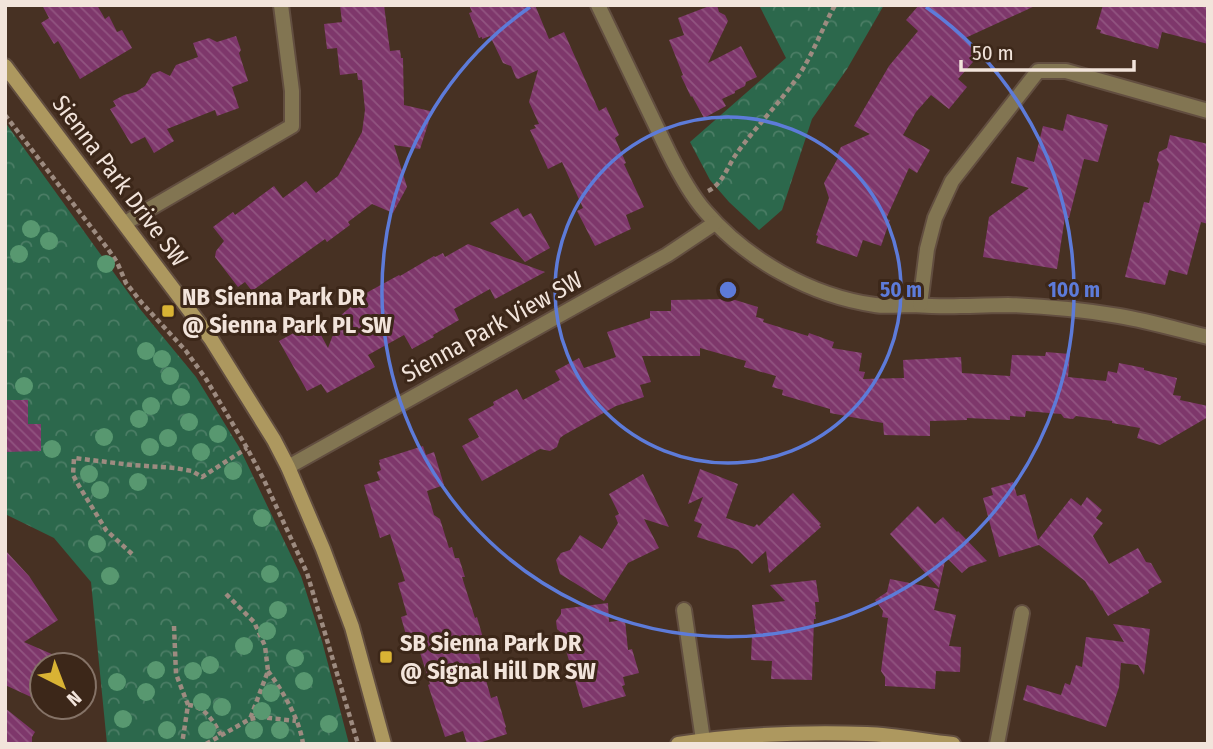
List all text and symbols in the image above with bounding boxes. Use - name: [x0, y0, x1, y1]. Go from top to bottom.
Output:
- scale bar: [961, 28, 1134, 72]
- text: 50 m: [972, 40, 1014, 66]
- street label: Sienna Park Drive SW: [47, 90, 193, 272]
- street label: Sienna Park View SW: [397, 266, 587, 388]
- text: 50 m: [880, 277, 922, 303]
- text: 100 m: [1048, 277, 1100, 303]
- centre of rings: [716, 278, 740, 302]
- place label: NB Sienna Park DR @ Sienna Park PL SW: [182, 283, 392, 339]
- marker: NB Sienna Park DR @ Sienna Park PL SW: [160, 303, 176, 319]
- place label: SB Sienna Park DR @ Signal Hill DR SW: [400, 629, 596, 685]
- marker: SB Sienna Park DR @ Signal Hill DR SW: [378, 649, 394, 665]
- north arrow: [28, 651, 98, 721]
- text: N: [62, 686, 86, 711]

